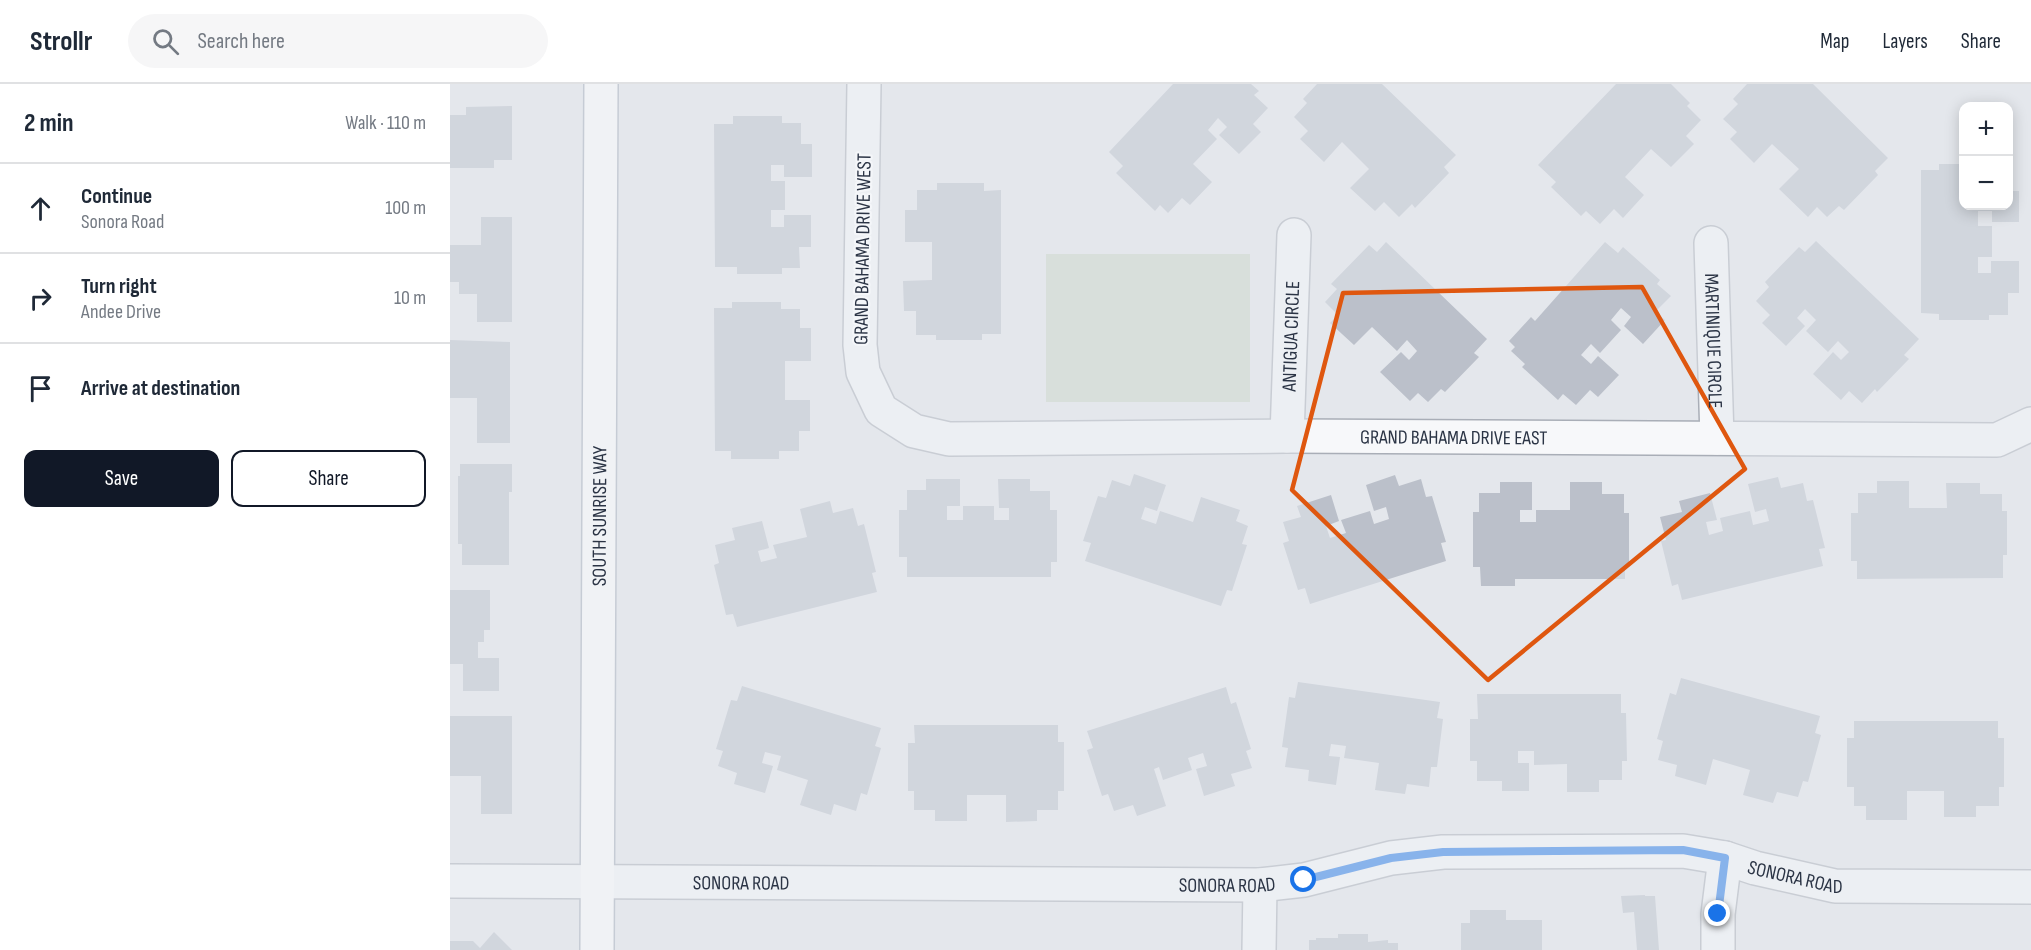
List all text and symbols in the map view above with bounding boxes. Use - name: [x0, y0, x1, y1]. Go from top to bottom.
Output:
- search box: [128, 14, 548, 68]
- text: Strollr: [30, 25, 92, 58]
- icon: search: [149, 25, 182, 58]
- text: Search here: [197, 28, 285, 55]
- text: Map: [1820, 29, 1849, 54]
- text: Layers: [1882, 29, 1928, 54]
- text: Share: [1961, 29, 2001, 54]
- map controls: [1959, 102, 2013, 210]
- button: +: [1959, 102, 2013, 156]
- text: 2 min: [24, 108, 74, 139]
- text: Walk · 110 m: [345, 111, 426, 135]
- street label: GRAND BAHAMA DRIVE WEST: [849, 153, 877, 345]
- button: −: [1959, 156, 2013, 210]
- text: Continue: [81, 183, 152, 210]
- icon: ahead: [24, 192, 57, 225]
- text: 100 m: [385, 196, 426, 220]
- text: Sonora Road: [81, 210, 164, 234]
- text: Turn right: [81, 273, 157, 300]
- street label: MARTINIQUE CIRCLE: [1699, 273, 1727, 409]
- street label: ANTIGUA CIRCLE: [1278, 280, 1305, 393]
- icon: right: [24, 282, 57, 315]
- text: 10 m: [394, 286, 426, 310]
- text: Andee Drive: [81, 300, 161, 324]
- icon: arrive: [24, 372, 57, 405]
- text: Arrive at destination: [81, 375, 240, 402]
- street label: GRAND BAHAMA DRIVE EAST: [1360, 425, 1548, 450]
- street label: SOUTH SUNRISE WAY: [588, 445, 612, 586]
- button: Save: [24, 450, 219, 507]
- button: Share: [231, 450, 426, 507]
- street label: SONORA ROAD: [1744, 855, 1843, 899]
- route start: [1290, 866, 1316, 892]
- street label: SONORA ROAD: [693, 871, 789, 896]
- street label: SONORA ROAD: [1179, 872, 1277, 898]
- route end: [1704, 900, 1730, 926]

